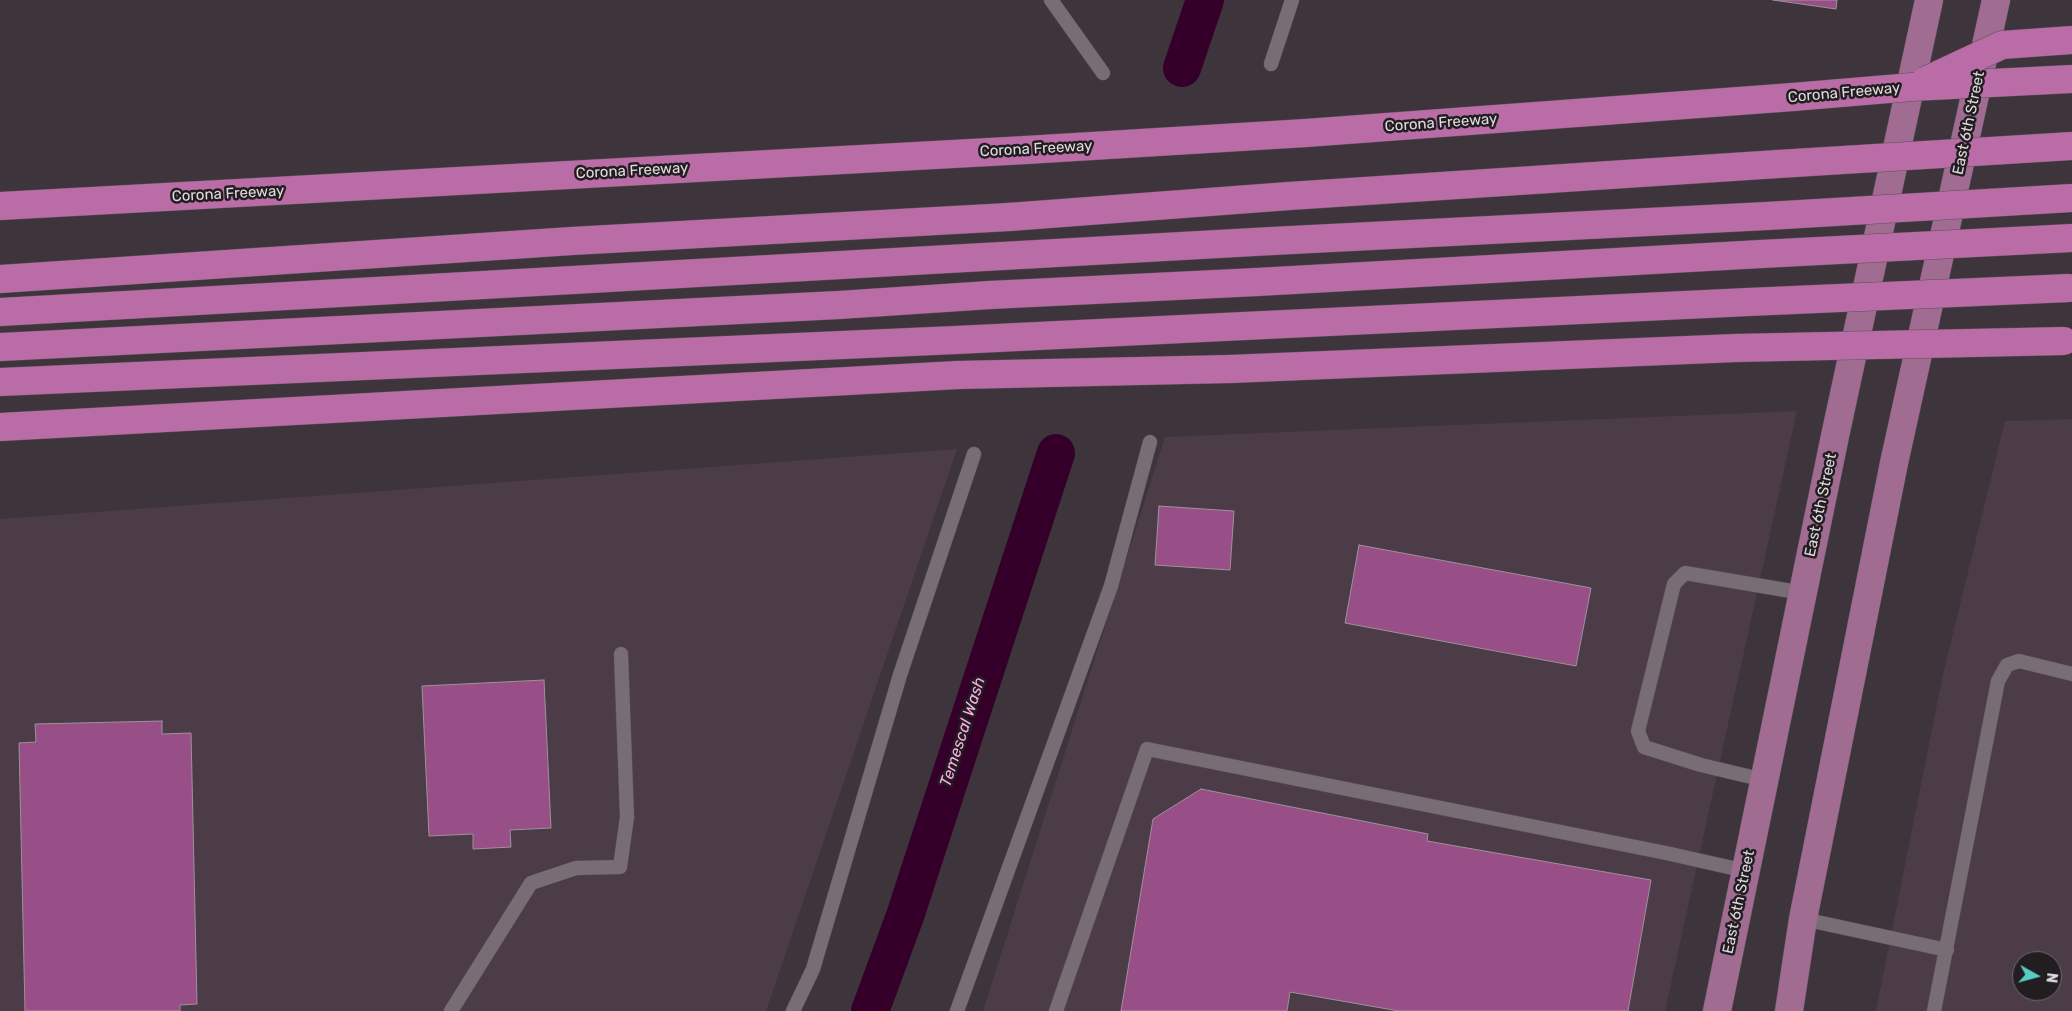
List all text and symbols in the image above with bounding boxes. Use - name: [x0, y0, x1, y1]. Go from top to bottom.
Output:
- street label: East 6th Street: [1949, 69, 1989, 177]
- street label: Corona Freeway: [1787, 79, 1901, 107]
- street label: Corona Freeway: [1384, 110, 1498, 136]
- street label: Corona Freeway: [979, 137, 1093, 161]
- street label: Corona Freeway: [575, 159, 689, 183]
- street label: Corona Freeway: [171, 182, 285, 206]
- street label: East 6th Street: [1801, 451, 1841, 559]
- water label: Temescal Wash: [936, 675, 990, 789]
- street label: East 6th Street: [1719, 848, 1759, 956]
- north arrow: [2012, 951, 2062, 1001]
- text: N: [2042, 972, 2060, 984]

